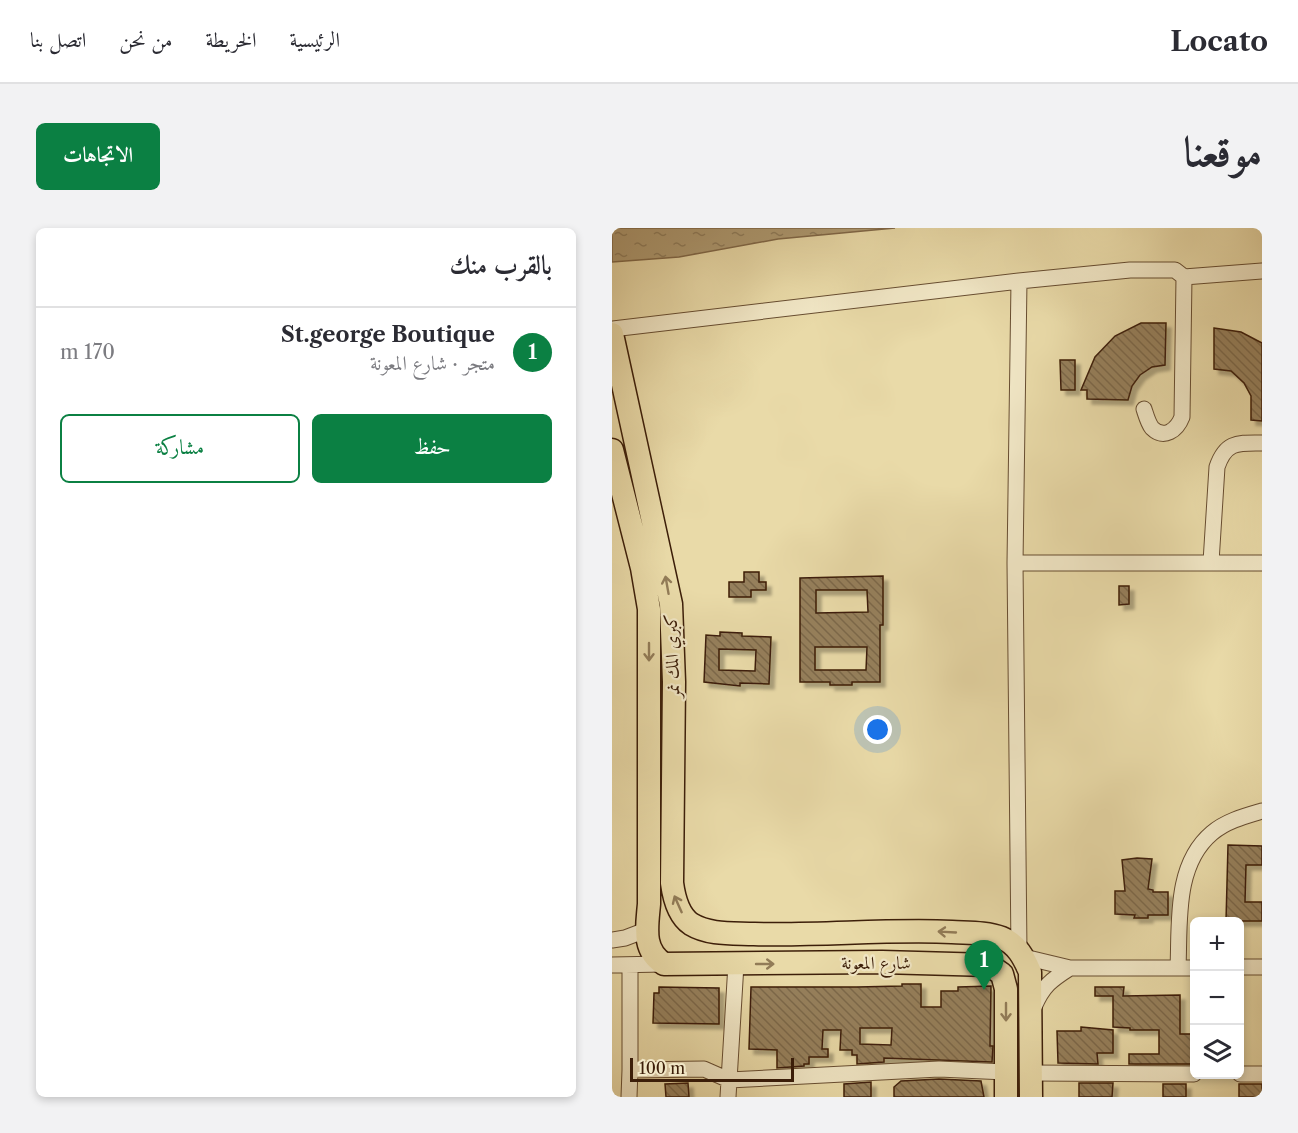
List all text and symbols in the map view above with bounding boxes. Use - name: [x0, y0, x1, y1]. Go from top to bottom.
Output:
- text: Locato: [1170, 24, 1268, 58]
- text: اتصل بنا: [30, 27, 86, 52]
- text: من نحن: [119, 27, 172, 52]
- text: الخريطة: [205, 27, 257, 52]
- text: الرئيسية: [290, 27, 340, 52]
- button: الاتجاهات: [36, 123, 160, 190]
- text: موقعنا: [1184, 125, 1262, 177]
- text: بالقرب منك: [449, 249, 552, 281]
- text: St.george Boutique: [281, 321, 495, 348]
- text: 170 m: [60, 340, 115, 364]
- text: 1: [528, 340, 537, 364]
- text: متجر · شارع المعونة: [370, 351, 495, 375]
- button: مشاركة: [60, 414, 300, 483]
- button: حفظ: [312, 414, 552, 483]
- one-way arrow: [661, 575, 672, 595]
- street label: كبري المك نمر: [660, 613, 689, 700]
- one-way arrow: [643, 641, 655, 661]
- your location: [863, 715, 892, 744]
- one-way arrow: [672, 895, 683, 914]
- map controls: [1190, 917, 1244, 1079]
- button: +: [1190, 917, 1244, 971]
- one-way arrow: [937, 927, 957, 938]
- pin: 1: [964, 940, 1004, 990]
- street label: شارع المعونة: [841, 952, 911, 978]
- one-way arrow: [754, 958, 774, 969]
- button: −: [1190, 971, 1244, 1025]
- one-way arrow: [1000, 1002, 1012, 1022]
- button: layers: [1190, 1025, 1244, 1079]
- scale bar: [630, 1055, 794, 1082]
- text: 100 m: [639, 1058, 685, 1078]

